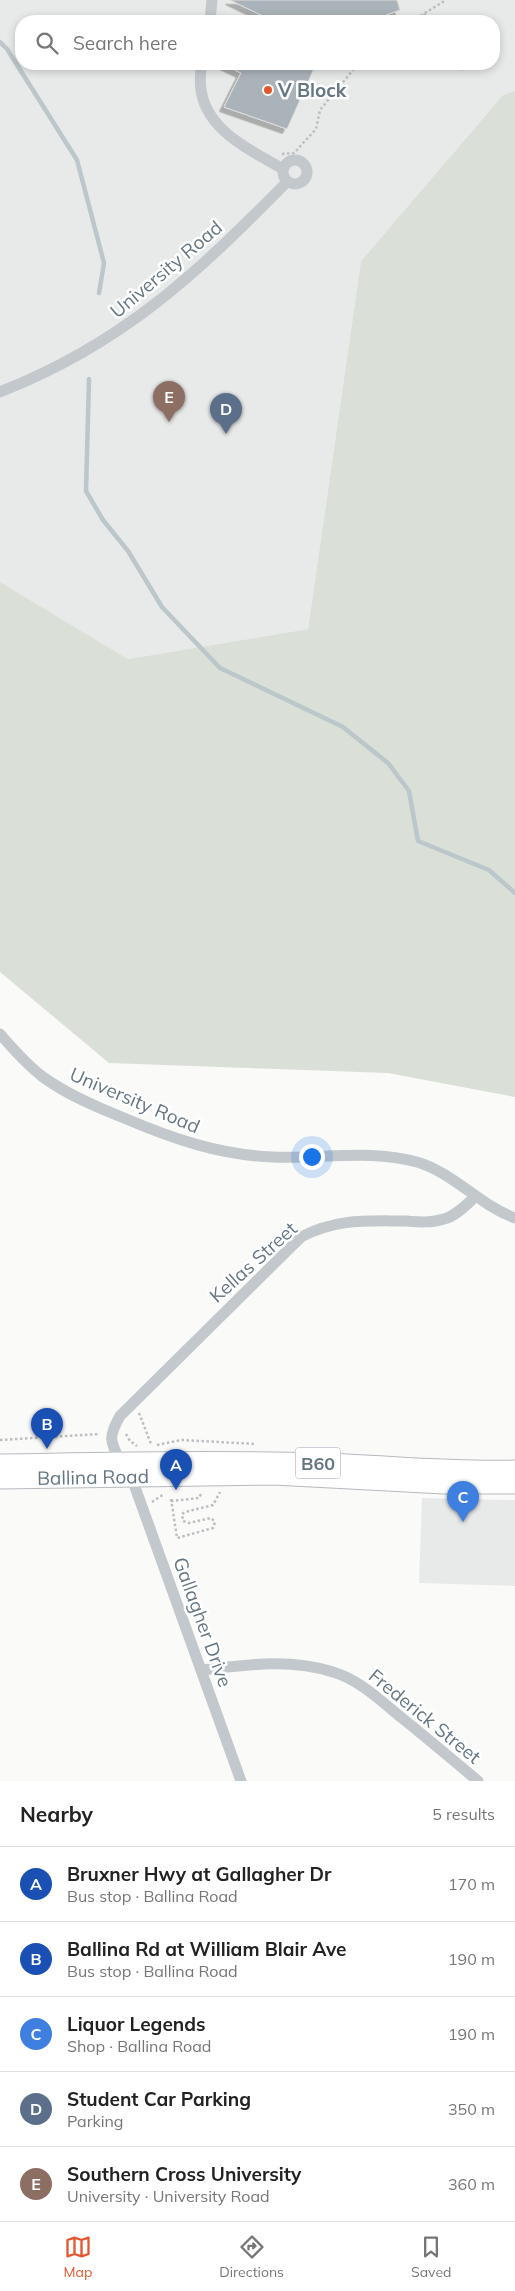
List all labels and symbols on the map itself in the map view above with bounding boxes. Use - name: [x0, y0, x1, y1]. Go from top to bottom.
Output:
- place label: V Block: [277, 78, 347, 102]
- marker: V Block: [262, 84, 274, 96]
- street label: University Road: [105, 215, 227, 323]
- pin: E: [153, 381, 185, 422]
- pin: D: [210, 393, 242, 434]
- street label: University Road: [66, 1062, 204, 1138]
- your location: [299, 1144, 325, 1170]
- street label: Kellas Street: [204, 1216, 302, 1308]
- pin: B: [31, 1408, 63, 1449]
- road number: B60: [296, 1448, 340, 1479]
- pin: A: [160, 1449, 192, 1490]
- street label: Ballina Road: [37, 1464, 149, 1490]
- pin: C: [447, 1481, 479, 1522]
- street label: Gallagher Drive: [168, 1554, 238, 1690]
- street label: Frederick Street: [364, 1663, 486, 1769]

